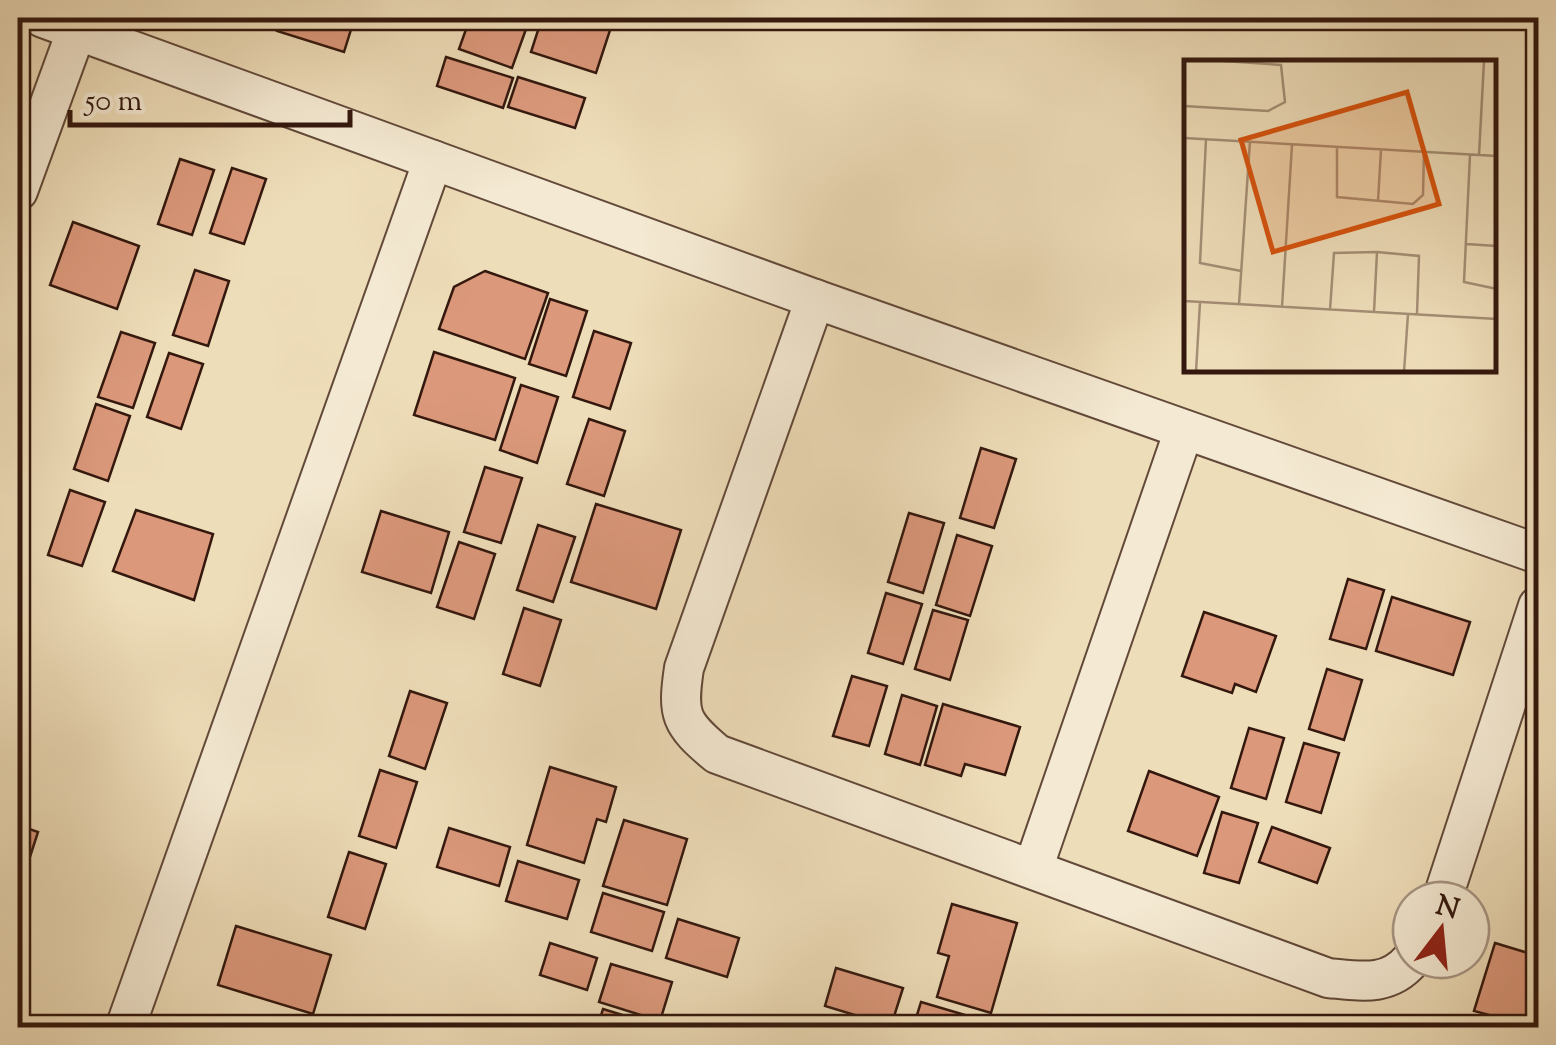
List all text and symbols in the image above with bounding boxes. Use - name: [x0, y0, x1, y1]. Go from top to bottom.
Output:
- inset map: [1184, 60, 1496, 372]
- scale bar: [70, 65, 350, 127]
- text: 50 m: [83, 81, 143, 124]
- north arrow: [1391, 880, 1491, 980]
- text: N: [1431, 887, 1463, 931]

